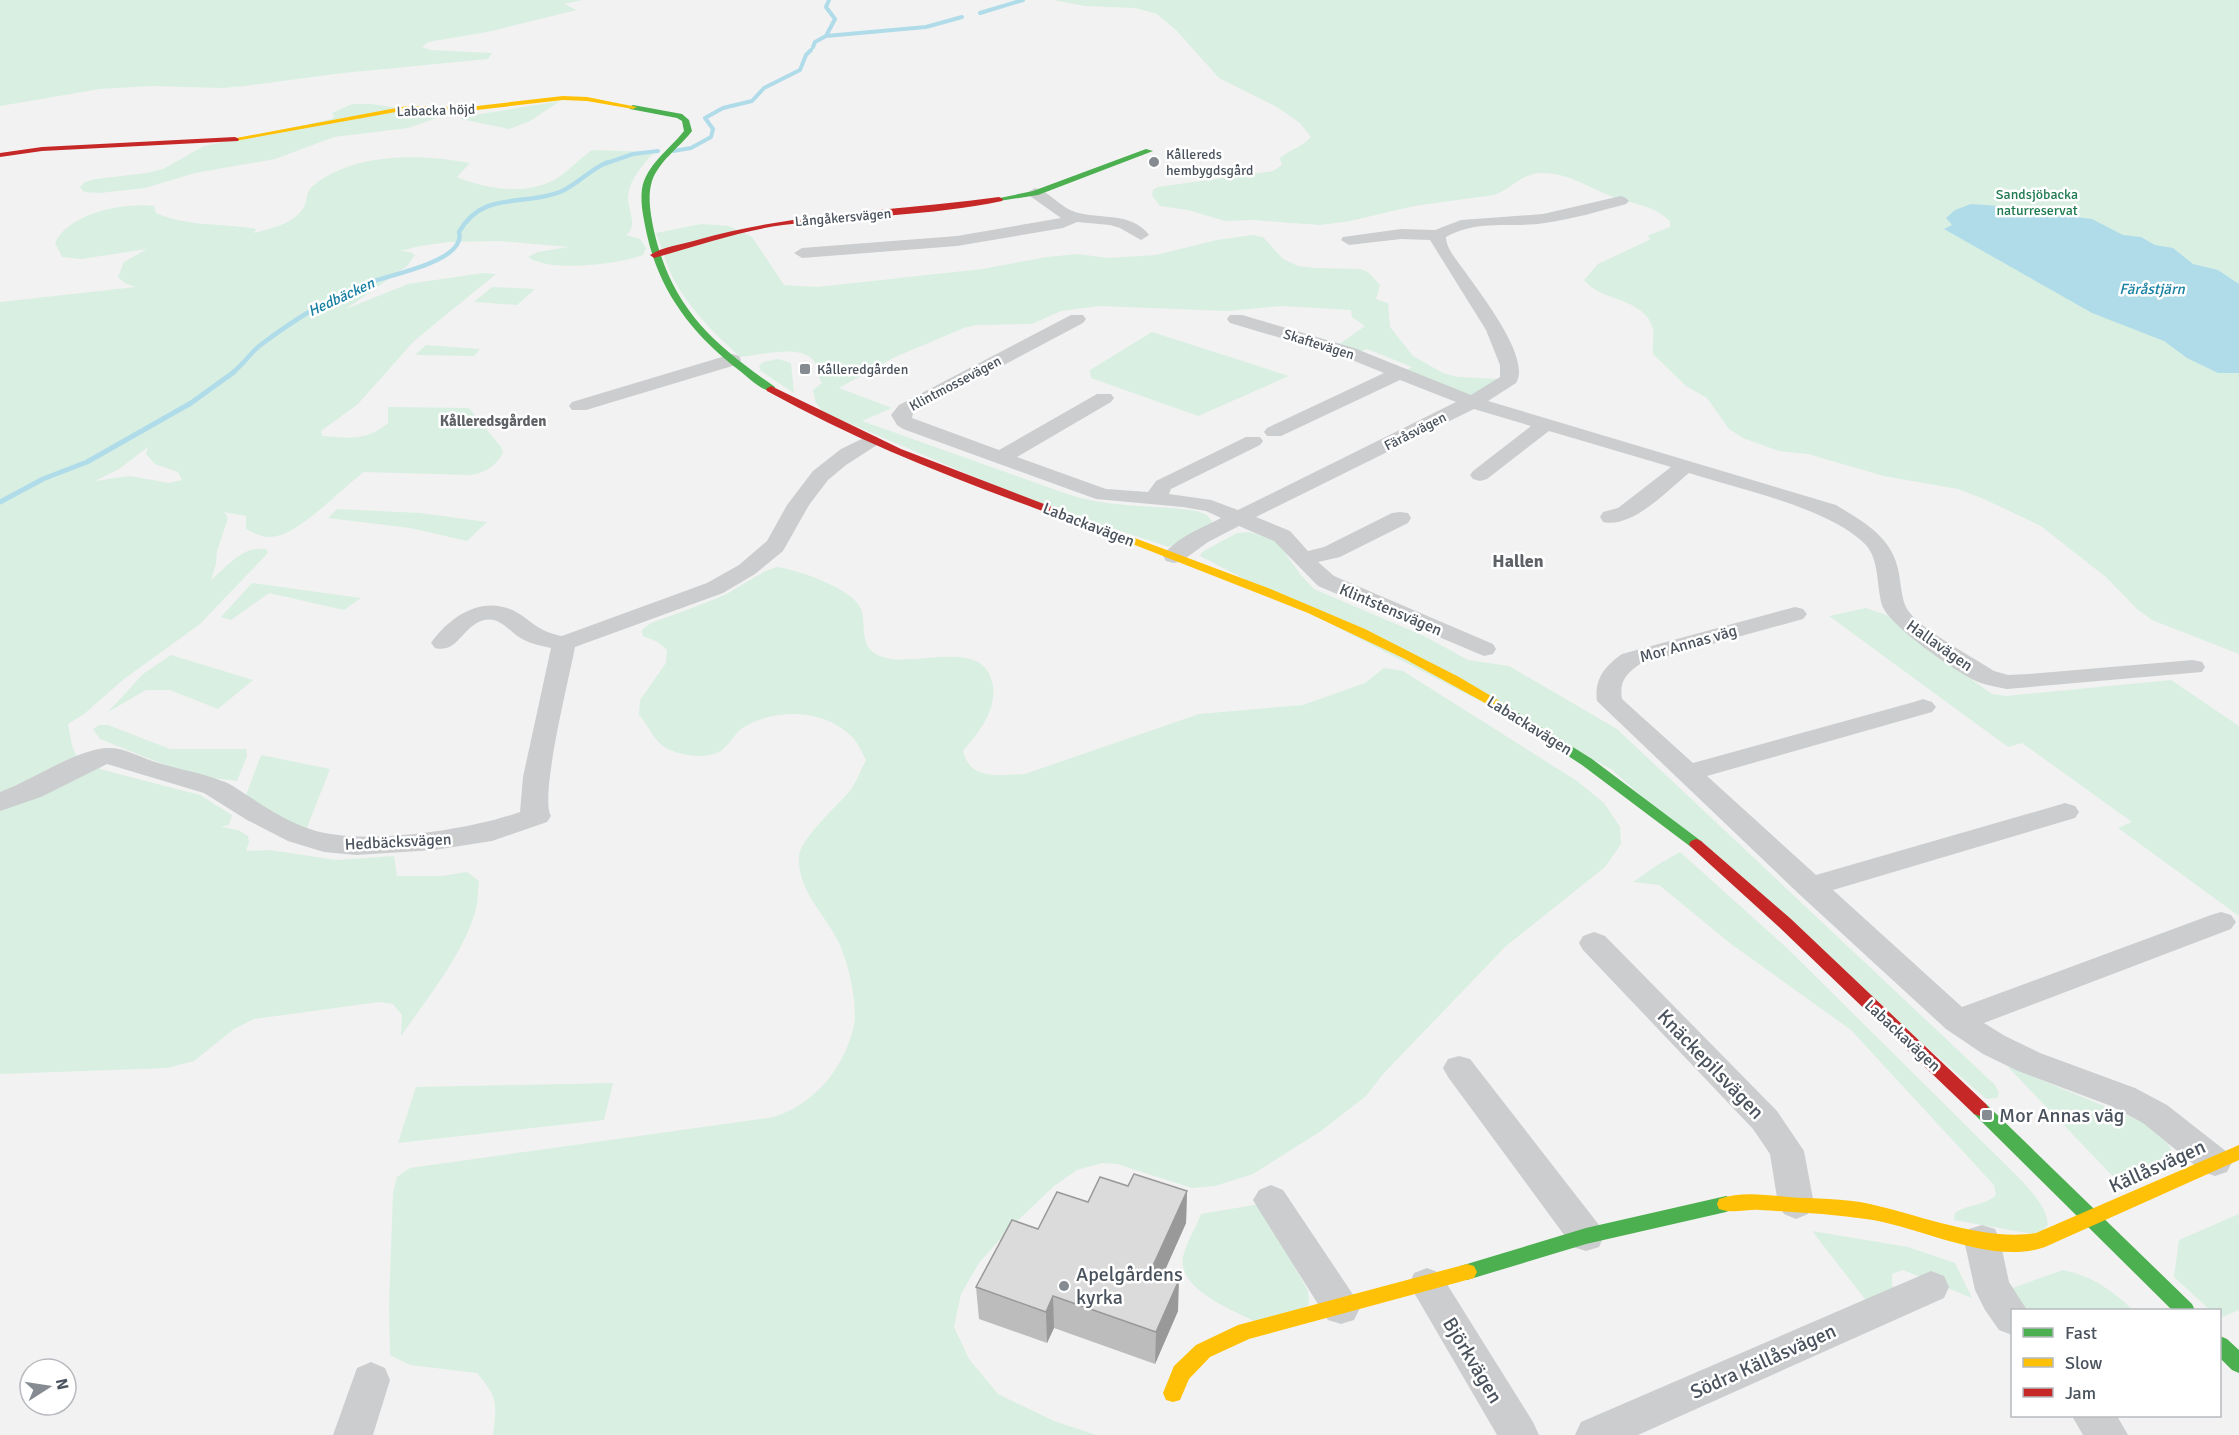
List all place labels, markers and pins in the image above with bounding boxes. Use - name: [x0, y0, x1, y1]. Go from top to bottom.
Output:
- place label: Kållereds hembygdsgård: [1166, 146, 1253, 179]
- marker: Kållereds hembygdsgård: [1147, 155, 1161, 169]
- place label: Kålleredgården: [817, 361, 908, 378]
- marker: Kålleredgården: [798, 362, 812, 376]
- place label: Mor Annas väg: [1999, 1103, 2124, 1128]
- marker: Mor Annas väg: [1980, 1108, 1994, 1122]
- place label: Apelgårdens kyrka: [1076, 1262, 1183, 1310]
- marker: Apelgårdens kyrka: [1057, 1279, 1071, 1293]

